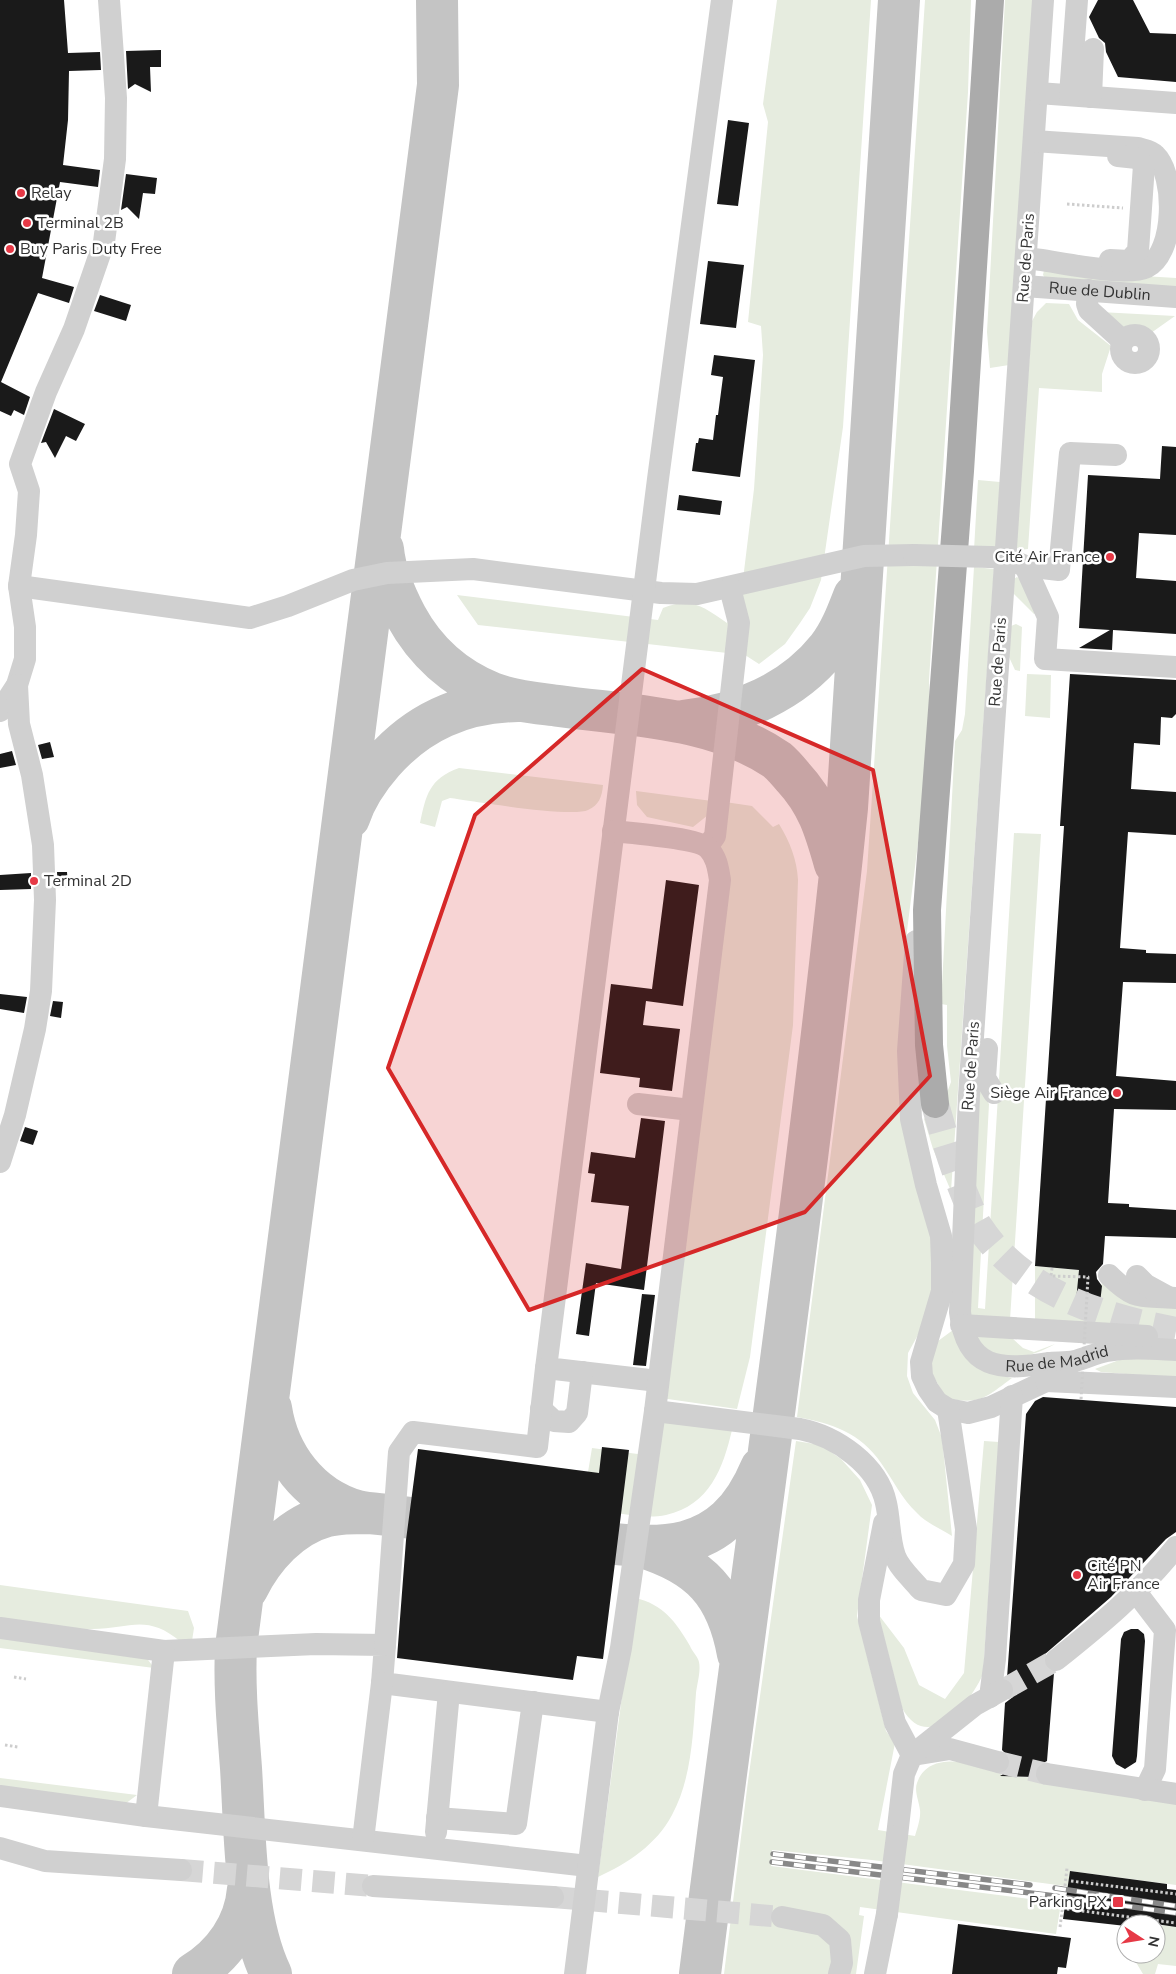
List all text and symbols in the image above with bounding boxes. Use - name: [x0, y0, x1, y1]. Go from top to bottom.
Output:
- place label: Relay: [31, 182, 72, 204]
- marker: Relay: [15, 187, 27, 199]
- place label: Terminal 2B: [37, 212, 124, 234]
- street label: Rue de Paris: [1012, 213, 1040, 303]
- marker: Terminal 2B: [21, 217, 33, 229]
- place label: Buy Paris Duty Free: [20, 238, 162, 260]
- marker: Buy Paris Duty Free: [4, 243, 16, 255]
- street label: Rue de Dublin: [1048, 277, 1151, 306]
- place label: Cité Air France: [995, 546, 1100, 568]
- marker: Cité Air France: [1104, 551, 1116, 563]
- street label: Rue de Paris: [984, 617, 1012, 707]
- place label: Terminal 2D: [44, 870, 132, 892]
- marker: Terminal 2D: [28, 875, 40, 887]
- street label: Rue de Paris: [957, 1021, 985, 1111]
- place label: Siège Air France: [990, 1082, 1107, 1104]
- marker: Siège Air France: [1111, 1087, 1123, 1099]
- street label: Rue de Madrid: [1005, 1340, 1111, 1378]
- place label: Cité PN Air France: [1087, 1555, 1160, 1595]
- marker: Cité PN Air France: [1071, 1569, 1083, 1581]
- place label: Parking PX: [1029, 1891, 1108, 1913]
- marker: Parking PX: [1111, 1895, 1125, 1909]
- north arrow: [1116, 1914, 1166, 1964]
- text: N: [1143, 1934, 1164, 1949]

